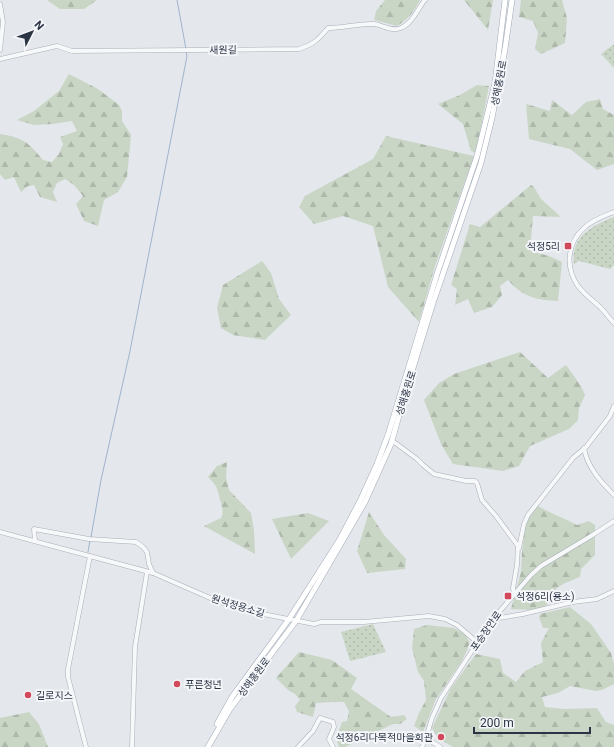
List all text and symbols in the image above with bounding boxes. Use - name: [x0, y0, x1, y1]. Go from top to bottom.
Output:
- north arrow: [12, 12, 52, 52]
- text: N: [32, 18, 47, 33]
- street label: 새원길: [209, 44, 237, 56]
- street label: 성해홍원로: [489, 59, 509, 107]
- place label: 석정5리: [527, 241, 560, 252]
- marker: 석정5리: [563, 241, 573, 251]
- street label: 성해홍원로: [394, 369, 418, 417]
- marker: 석정6리(용소): [503, 591, 513, 601]
- place label: 석정6리(용소): [516, 591, 575, 603]
- street label: 원석정용소길: [210, 593, 266, 619]
- street label: 포승장안로: [468, 609, 504, 653]
- street label: 성해홍원로: [236, 655, 272, 699]
- marker: 푸른청년: [172, 679, 182, 689]
- place label: 푸른청년: [185, 679, 222, 690]
- marker: 길로지스: [23, 690, 33, 700]
- place label: 길로지스: [36, 690, 73, 701]
- scale bar: [474, 709, 590, 735]
- text: 200 m: [480, 716, 514, 730]
- place label: 석정6리다목적마을회관: [335, 732, 434, 743]
- marker: 석정6리다목적마을회관: [436, 732, 446, 742]

